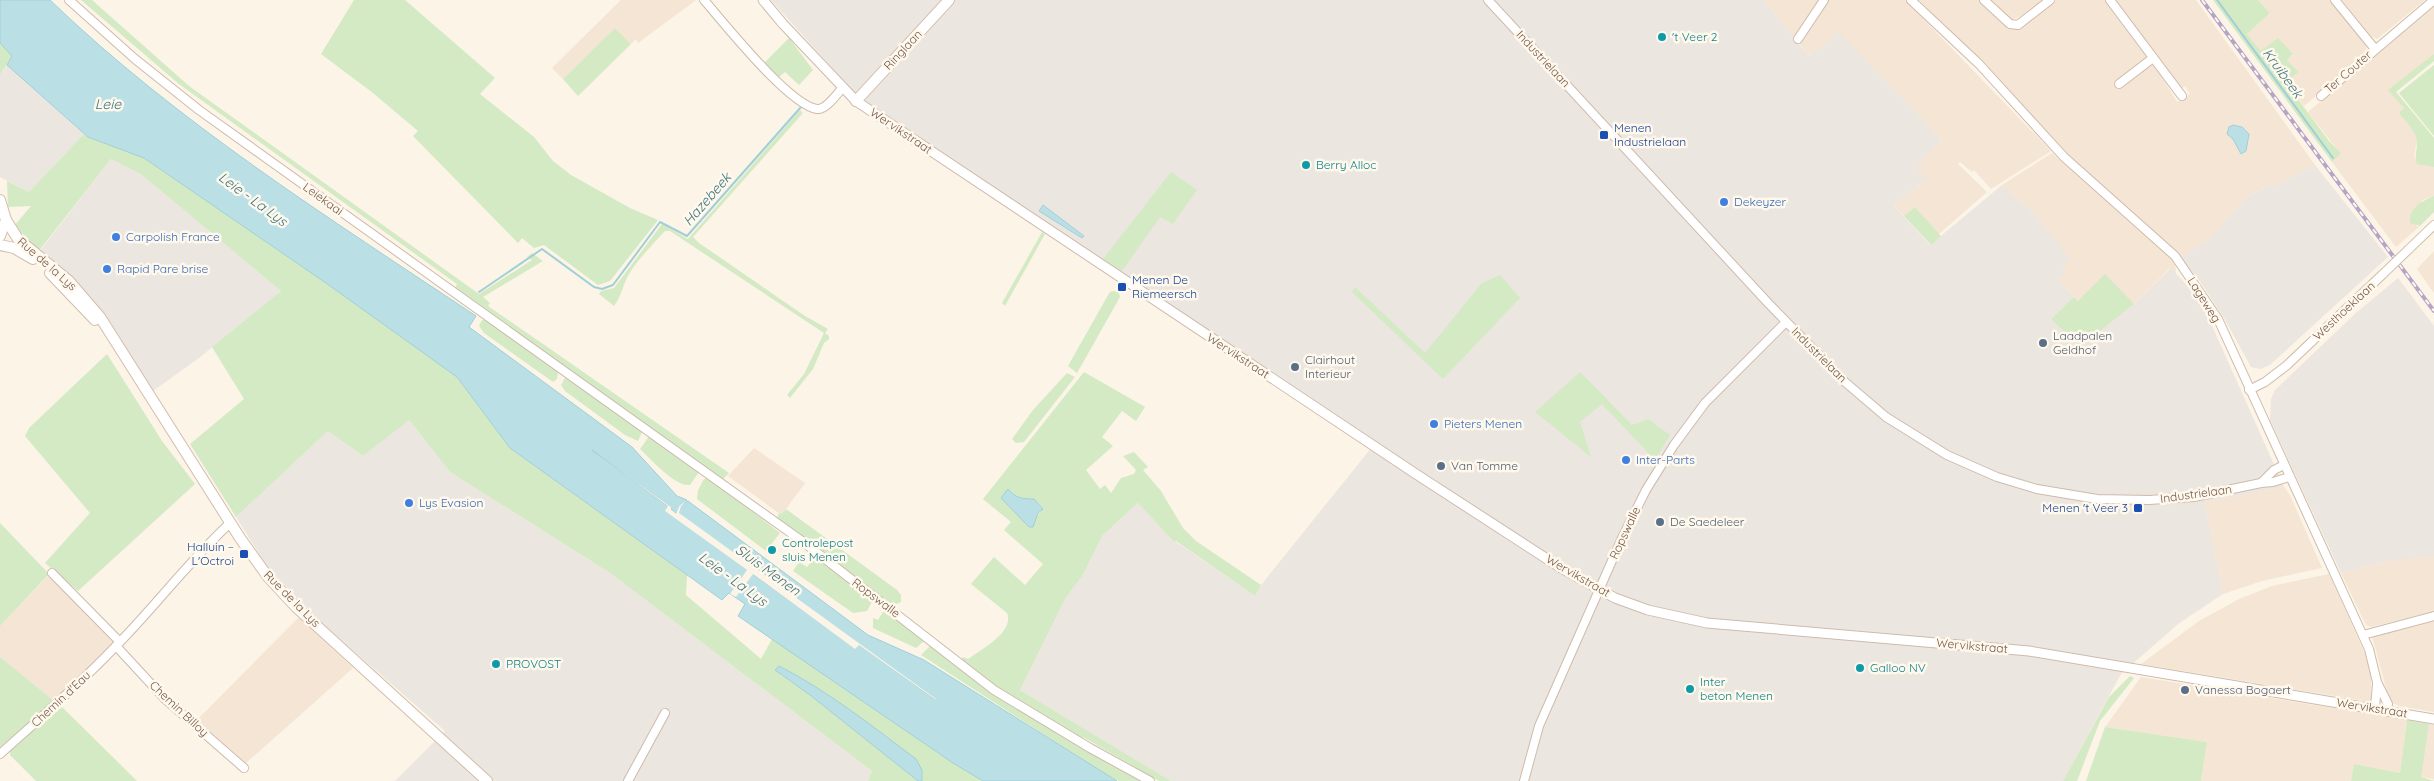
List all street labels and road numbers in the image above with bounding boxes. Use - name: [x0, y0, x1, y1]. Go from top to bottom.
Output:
- street label: Ringlaan: [880, 26, 925, 73]
- street label: Industrielaan: [1513, 27, 1573, 90]
- street label: Ter Couter: [2321, 47, 2375, 96]
- street label: Wervikstraat: [867, 104, 935, 157]
- street label: Leiekaai: [300, 179, 346, 218]
- street label: Rue de la Lys: [15, 234, 80, 294]
- street label: Lageweg: [2185, 274, 2224, 325]
- street label: Westhoeklaan: [2309, 278, 2378, 343]
- street label: Industrielaan: [1789, 324, 1850, 385]
- street label: Wervikstraat: [1204, 330, 1272, 381]
- street label: Industrielaan: [2159, 481, 2233, 506]
- street label: Ropswalle: [1606, 504, 1643, 562]
- street label: Wervikstraat: [1543, 551, 1613, 600]
- street label: Rue de la Lys: [261, 567, 324, 630]
- street label: Ropswalle: [849, 575, 904, 621]
- street label: Wervikstraat: [1936, 635, 2008, 656]
- street label: Chemin d'Eau: [28, 667, 93, 730]
- street label: Chemin Billoy: [147, 678, 212, 740]
- street label: Wervikstraat: [2336, 694, 2409, 721]

